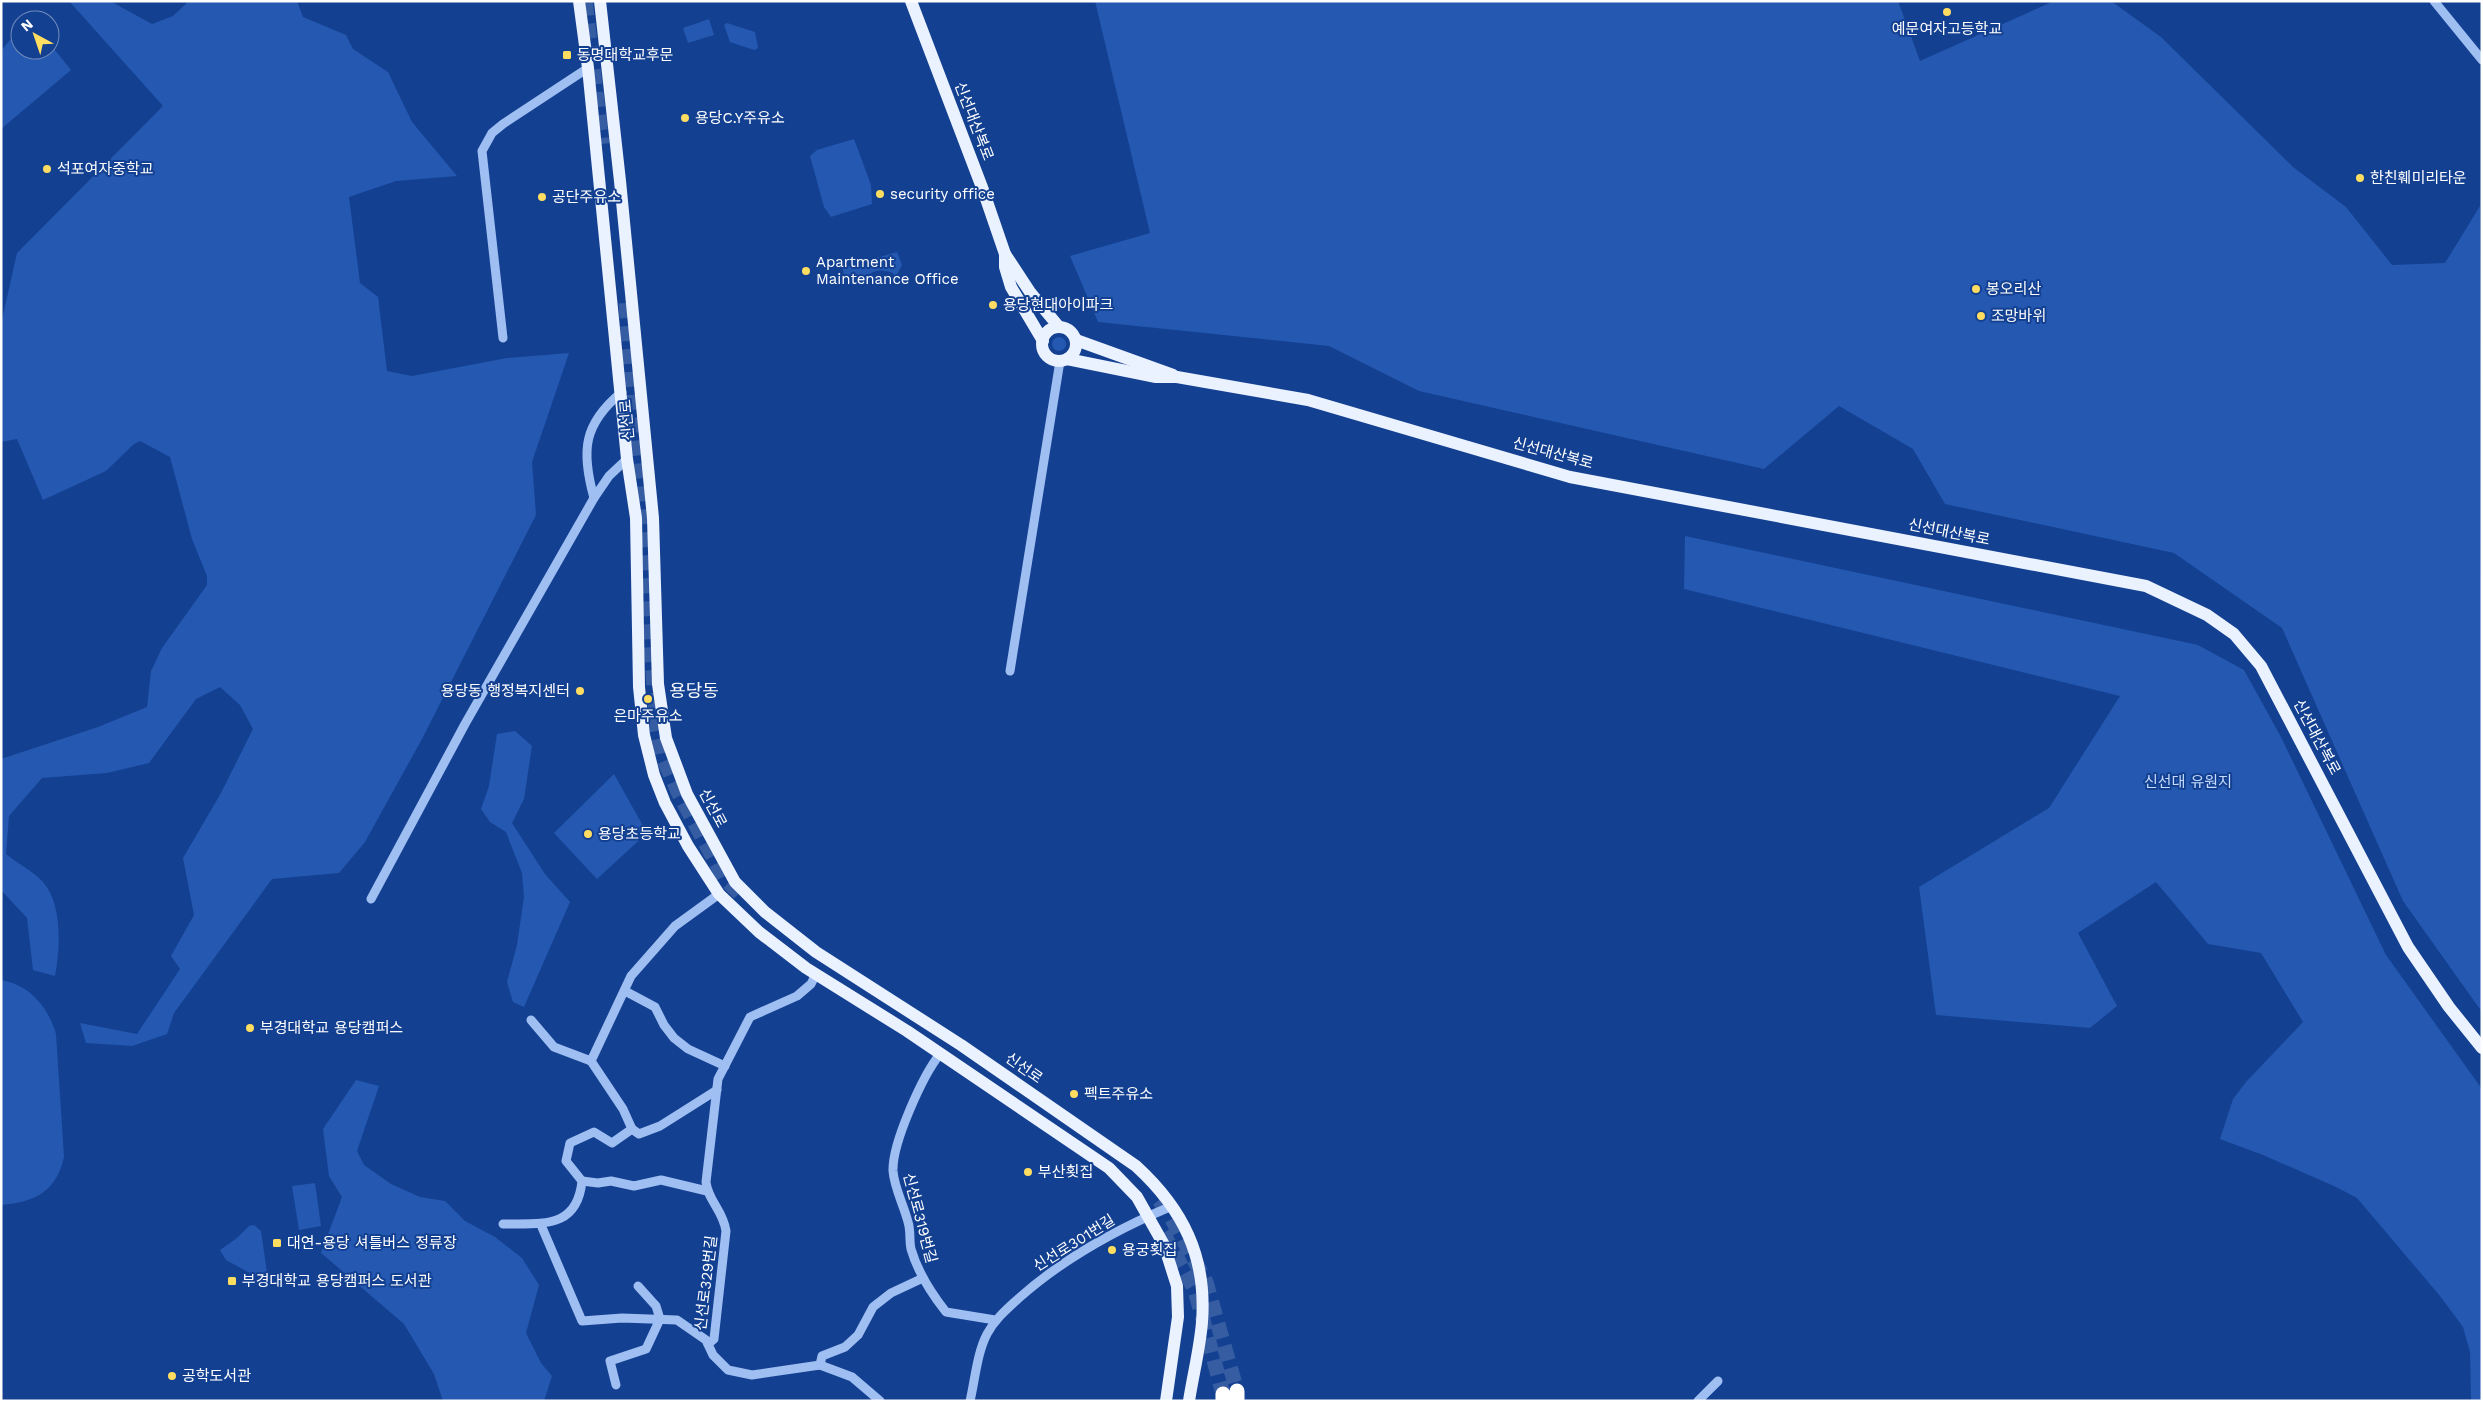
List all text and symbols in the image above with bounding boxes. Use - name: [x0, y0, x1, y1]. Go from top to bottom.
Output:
- marker: 예문여자고등학교: [1941, 6, 1953, 18]
- north arrow: [10, 10, 60, 60]
- text: N: [18, 16, 36, 35]
- place label: 예문여자고등학교: [1892, 20, 2002, 38]
- place label: 동명대학교후문: [577, 46, 674, 64]
- marker: 동명대학교후문: [561, 49, 573, 61]
- street label: 신선대산복로: [951, 79, 997, 163]
- place label: 용당C.Y주유소: [695, 109, 785, 127]
- marker: 용당C.Y주유소: [679, 112, 691, 124]
- place label: 석포여자중학교: [57, 160, 154, 178]
- marker: 석포여자중학교: [41, 163, 53, 175]
- place label: 한친훼미리타운: [2370, 169, 2467, 187]
- marker: 한친훼미리타운: [2354, 172, 2366, 184]
- place label: security office: [890, 185, 995, 203]
- place label: 공단주유소: [552, 188, 621, 206]
- marker: security office: [874, 188, 886, 200]
- marker: 공단주유소: [536, 191, 548, 203]
- place label: Apartment Maintenance Office: [816, 253, 959, 288]
- marker: Apartment Maintenance Office: [800, 265, 812, 277]
- place label: 봉오리산: [1986, 280, 2041, 298]
- marker: 봉오리산: [1970, 283, 1982, 295]
- place label: 용당현대아이파크: [1003, 296, 1113, 314]
- marker: 용당현대아이파크: [987, 299, 999, 311]
- place label: 조망바위: [1991, 307, 2046, 325]
- marker: 조망바위: [1975, 310, 1987, 322]
- street label: 신선로: [616, 399, 638, 441]
- street label: 신선대산복로: [1511, 434, 1595, 472]
- street label: 신선대산복로: [1907, 515, 1991, 549]
- district label: 용당동: [669, 680, 719, 701]
- place label: 용당동 행정복지센터: [441, 682, 570, 700]
- marker: 용당동 행정복지센터: [574, 685, 586, 697]
- marker: 은마주유소: [642, 693, 654, 705]
- street label: 신선대산복로: [2290, 696, 2344, 778]
- place label: 은마주유소: [613, 707, 683, 725]
- park label: 신선대 유원지: [2144, 773, 2232, 791]
- street label: 신선로: [695, 785, 731, 831]
- place label: 용당초등학교: [598, 825, 681, 843]
- marker: 용당초등학교: [582, 828, 594, 840]
- place label: 부경대학교 용당캠퍼스: [260, 1019, 403, 1037]
- marker: 부경대학교 용당캠퍼스: [244, 1022, 256, 1034]
- street label: 신선로: [1002, 1049, 1046, 1087]
- place label: 펙트주유소: [1084, 1085, 1153, 1103]
- marker: 펙트주유소: [1068, 1088, 1080, 1100]
- place label: 부산횟집: [1038, 1163, 1093, 1181]
- marker: 부산횟집: [1022, 1166, 1034, 1178]
- street label: 신선로319번길: [899, 1171, 941, 1265]
- street label: 신선로301번길: [1030, 1211, 1118, 1275]
- place label: 대연-용당 셔틀버스 정류장: [287, 1234, 457, 1252]
- street label: 신선로329번길: [691, 1234, 721, 1332]
- marker: 대연-용당 셔틀버스 정류장: [271, 1237, 283, 1249]
- place label: 용궁횟집: [1122, 1241, 1177, 1259]
- marker: 용궁횟집: [1106, 1244, 1118, 1256]
- place label: 부경대학교 용당캠퍼스 도서관: [242, 1272, 432, 1290]
- marker: 부경대학교 용당캠퍼스 도서관: [226, 1275, 238, 1287]
- place label: 공학도서관: [182, 1367, 251, 1385]
- marker: 공학도서관: [166, 1370, 178, 1382]

